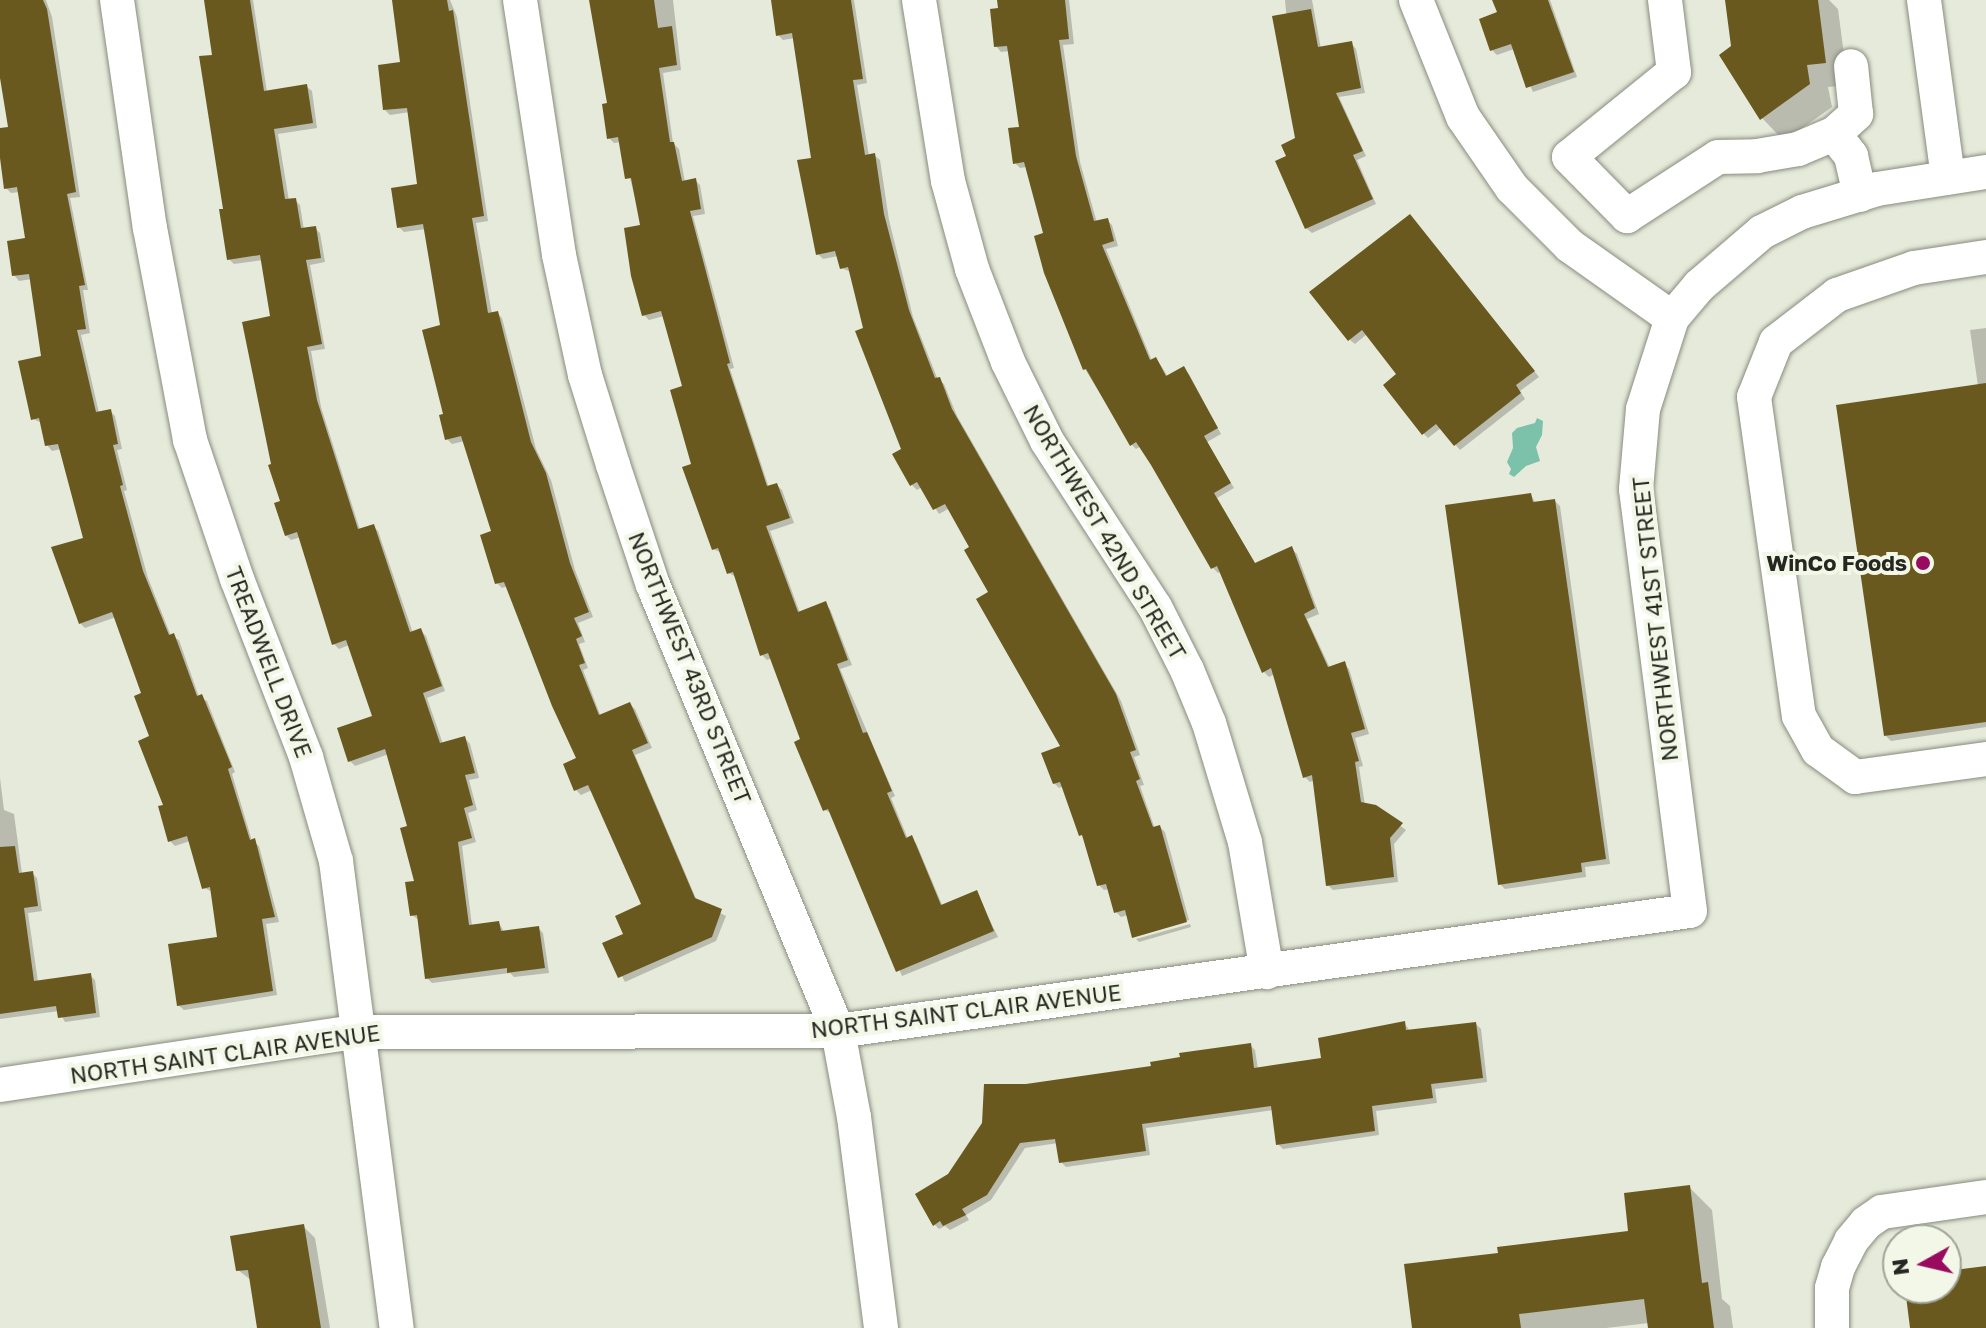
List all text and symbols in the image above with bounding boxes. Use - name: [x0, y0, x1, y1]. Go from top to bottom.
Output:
- street label: NORTHWEST 42ND STREET: [1018, 400, 1192, 664]
- street label: NORTHWEST 41ST STREET: [1627, 475, 1683, 763]
- street label: NORTHWEST 43RD STREET: [623, 528, 757, 808]
- place label: WinCo Foods: [1766, 550, 1907, 576]
- marker: WinCo Foods: [1914, 554, 1932, 572]
- street label: TREADWELL DRIVE: [220, 563, 318, 761]
- street label: NORTH SAINT CLAIR AVENUE: [809, 979, 1123, 1043]
- street label: NORTH SAINT CLAIR AVENUE: [69, 1019, 381, 1089]
- north arrow: [1882, 1224, 1962, 1304]
- text: N: [1885, 1257, 1914, 1277]

